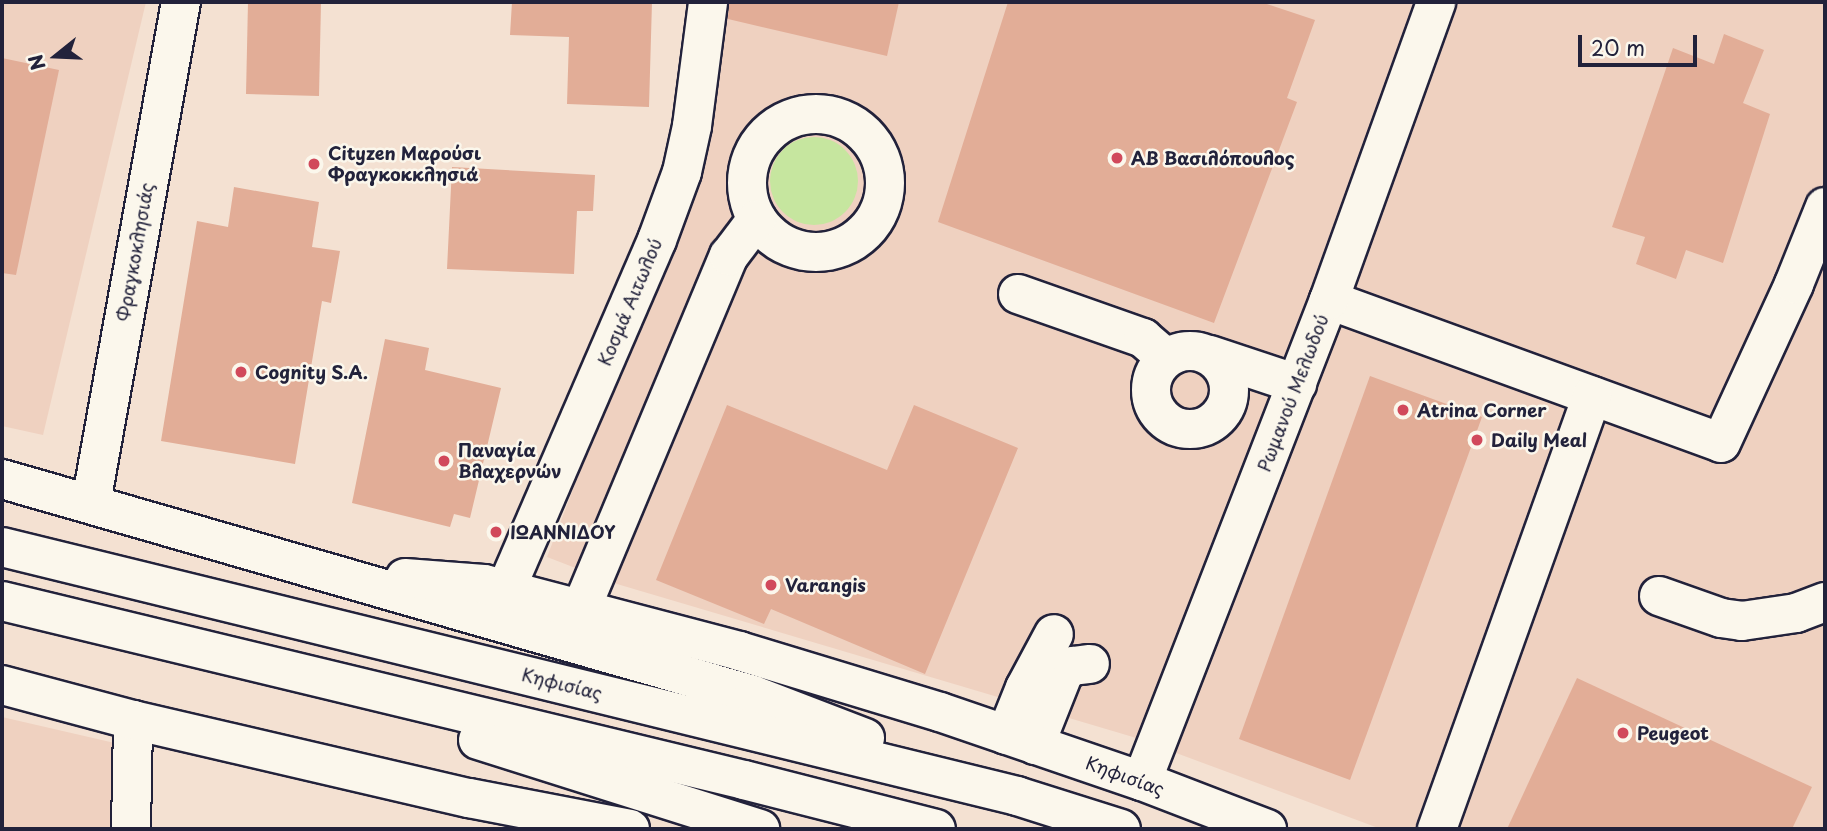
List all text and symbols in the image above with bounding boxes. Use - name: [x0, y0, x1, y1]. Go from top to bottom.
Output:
- north arrow: [21, 21, 91, 91]
- scale bar: [1582, 21, 1701, 65]
- text: 20 m: [1591, 31, 1645, 63]
- text: N: [20, 51, 52, 74]
- place label: Cityzen Μαρούσι Φραγκοκκλησιά: [328, 143, 483, 186]
- place label: ΑΒ Βασιλόπουλος: [1131, 147, 1295, 169]
- marker: ΑΒ Βασιλόπουλος: [1109, 150, 1125, 166]
- marker: Cityzen Μαρούσι Φραγκοκκλησιά: [306, 156, 322, 172]
- street label: Φραγκοκλησιάς: [112, 181, 158, 323]
- street label: Κοσμά Αιτωλού: [593, 235, 667, 369]
- street label: Ρωμανού Μελωδού: [1253, 311, 1333, 475]
- place label: Cognity S.A.: [255, 361, 369, 383]
- marker: Cognity S.A.: [233, 364, 249, 380]
- place label: Atrina Corner: [1417, 399, 1547, 421]
- marker: Atrina Corner: [1395, 402, 1411, 418]
- place label: Daily Meal: [1491, 429, 1588, 451]
- marker: Daily Meal: [1469, 432, 1485, 448]
- place label: Παναγία Βλαχερνών: [458, 440, 562, 482]
- marker: Παναγία Βλαχερνών: [436, 453, 452, 469]
- place label: ΙΩΑΝΝΙΔΟΥ: [510, 521, 615, 543]
- marker: ΙΩΑΝΝΙΔΟΥ: [488, 524, 504, 540]
- place label: Varangis: [785, 574, 866, 596]
- marker: Varangis: [763, 577, 779, 593]
- street label: Κηφισίας: [520, 664, 604, 704]
- place label: Peugeot: [1637, 722, 1709, 744]
- marker: Peugeot: [1615, 725, 1631, 741]
- street label: Κηφισίας: [1083, 752, 1167, 800]

